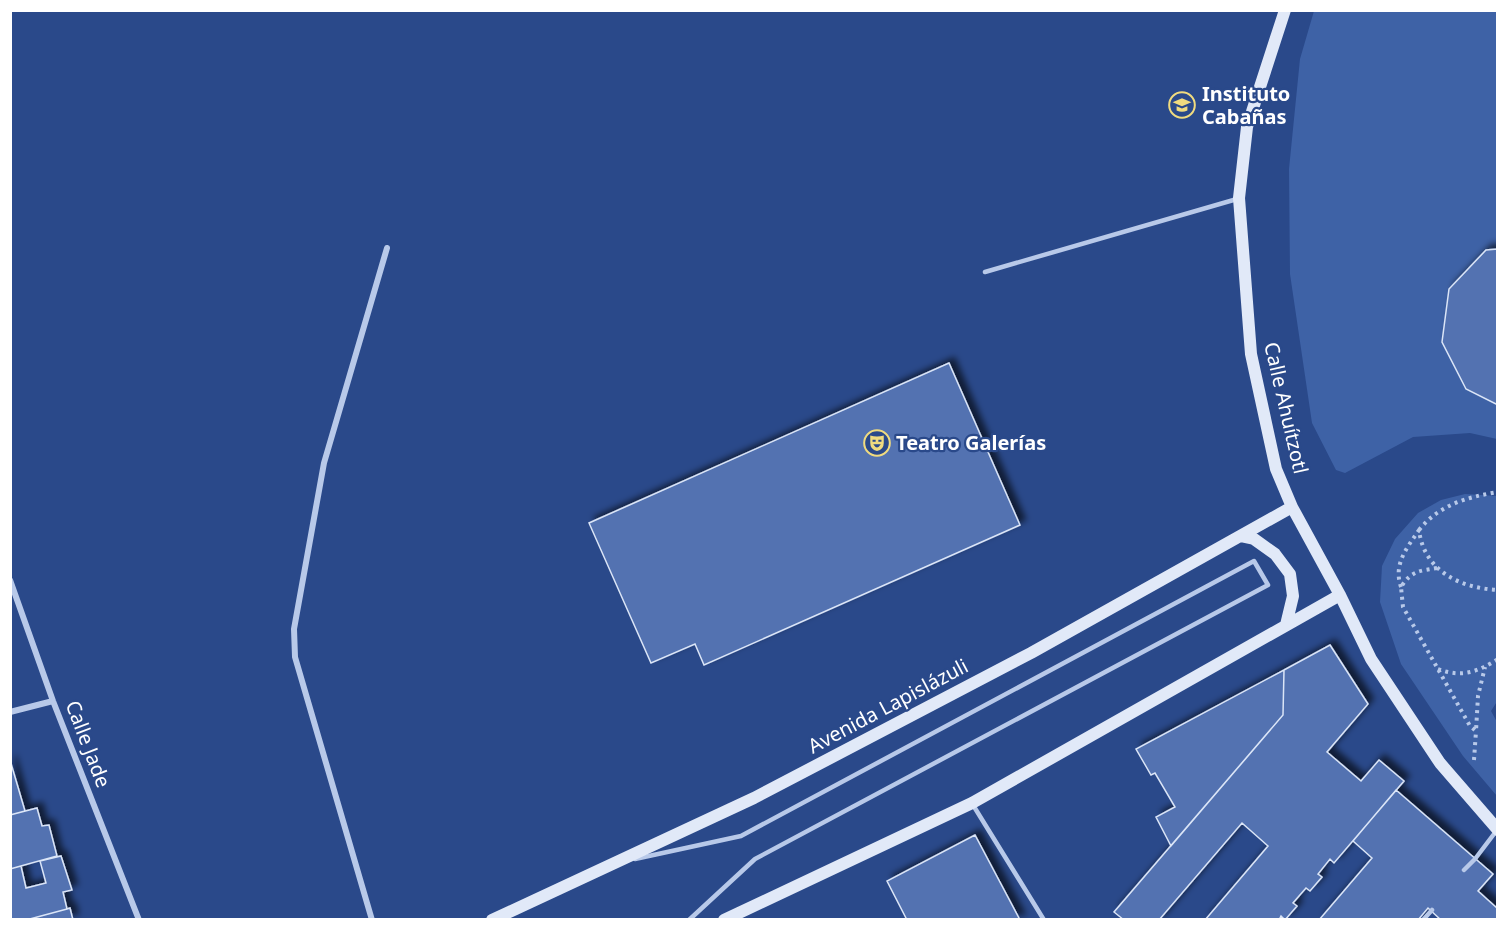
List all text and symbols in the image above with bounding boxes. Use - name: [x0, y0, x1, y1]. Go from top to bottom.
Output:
- place label: Instituto Cabañas: [1202, 80, 1290, 130]
- school or university icon: Instituto Cabañas: [1167, 90, 1197, 120]
- street label: Calle Ahuítzotl: [1258, 339, 1315, 476]
- theatre icon: Teatro Galerías: [862, 428, 892, 458]
- place label: Teatro Galerías: [896, 429, 1046, 456]
- street label: Avenida Lapislázuli: [803, 652, 973, 759]
- street label: Calle Jade: [60, 697, 117, 791]

